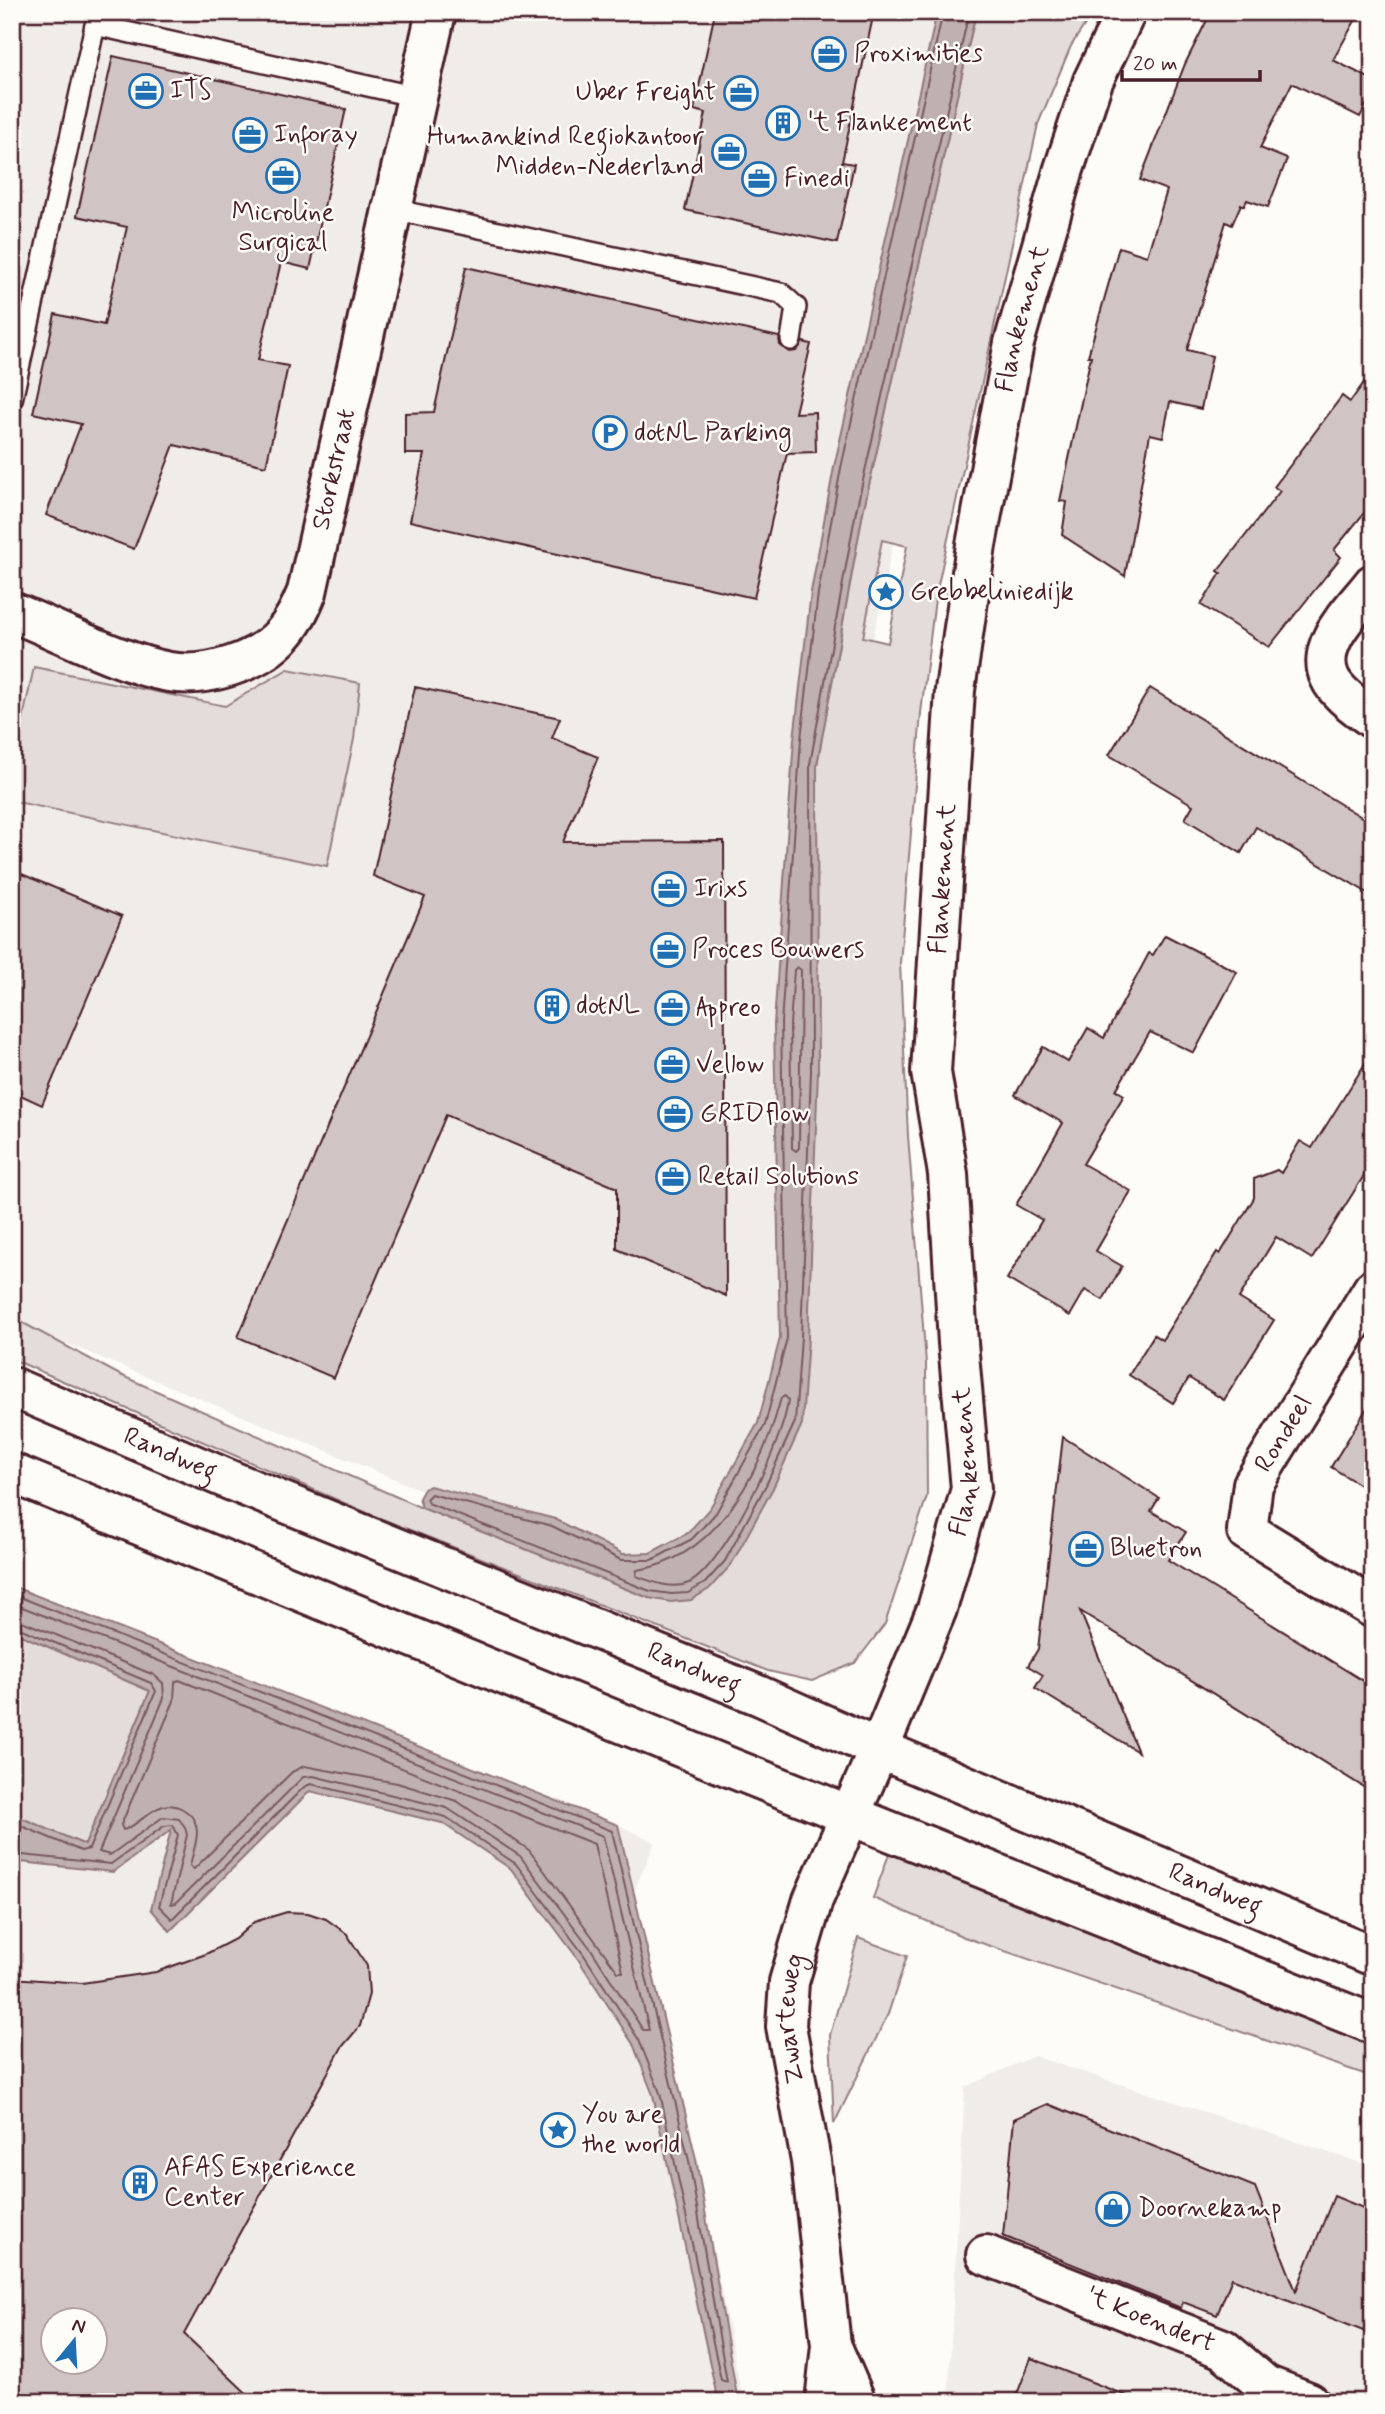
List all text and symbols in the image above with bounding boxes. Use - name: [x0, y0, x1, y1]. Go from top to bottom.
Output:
- office icon: Proximities: [810, 35, 848, 73]
- place label: Proximities: [854, 37, 983, 71]
- scale bar: [1122, 38, 1261, 82]
- text: 20 m: [1133, 50, 1178, 78]
- office icon: ITS: [127, 72, 165, 110]
- place label: ITS: [170, 74, 212, 108]
- office icon: Uber Freight: [722, 74, 760, 112]
- place label: Uber Freight: [575, 76, 716, 110]
- building icon: 't Flankement: [764, 104, 802, 142]
- place label: 't Flankement: [808, 106, 972, 140]
- office icon: Inforay: [231, 116, 269, 154]
- place label: Inforay: [274, 118, 358, 154]
- place label: Humankind Regiokantoor Midden-Nederland: [427, 120, 705, 184]
- office icon: Humankind Regiokantoor Midden-Nederland: [710, 133, 748, 171]
- office icon: Microline Surgical: [264, 157, 302, 195]
- office icon: Finedi: [740, 160, 778, 198]
- place label: Finedi: [784, 162, 849, 196]
- place label: Microline Surgical: [232, 196, 334, 262]
- street label: Flankement: [988, 241, 1058, 395]
- street label: Storkstraat: [304, 406, 364, 533]
- parking icon: dotNL Parking: [591, 414, 629, 452]
- place label: dotNL Parking: [634, 416, 792, 452]
- place icon: Grebbeliniedijk: [867, 573, 905, 611]
- place label: Grebbeliniedijk: [910, 575, 1074, 609]
- street label: Flankement: [921, 803, 965, 955]
- office icon: Irixs: [650, 870, 688, 908]
- place label: Irixs: [694, 872, 747, 906]
- office icon: Proces Bouwers: [649, 931, 687, 969]
- place label: Proces Bouwers: [692, 933, 864, 967]
- building icon: dotNL: [533, 987, 571, 1025]
- place label: dotNL: [576, 989, 640, 1023]
- office icon: Appreo: [653, 989, 691, 1027]
- place label: Appreo: [696, 991, 761, 1028]
- office icon: Vellow: [653, 1046, 691, 1084]
- place label: Vellow: [696, 1048, 764, 1082]
- office icon: GRIDflow: [656, 1095, 694, 1133]
- place label: GRIDflow: [700, 1097, 809, 1131]
- office icon: Retail Solutions: [654, 1158, 692, 1196]
- place label: Retail Solutions: [698, 1160, 859, 1194]
- street label: Flankement: [941, 1386, 989, 1540]
- street label: Rondeel: [1247, 1389, 1321, 1479]
- street label: Randweg: [118, 1420, 222, 1492]
- office icon: Bluetron: [1067, 1530, 1105, 1568]
- place label: Bluetron: [1110, 1532, 1202, 1566]
- street label: Randweg: [642, 1635, 746, 1706]
- street label: Randweg: [1163, 1855, 1267, 1927]
- street label: Zwarteweg: [768, 1949, 815, 2087]
- place label: You are the world: [582, 2098, 680, 2162]
- place icon: You are the world: [539, 2111, 577, 2149]
- place label: AFAS Experience Center: [164, 2151, 356, 2215]
- building icon: AFAS Experience Center: [121, 2164, 159, 2202]
- shop icon: Doornekamp: [1094, 2190, 1132, 2228]
- place label: Doornekamp: [1138, 2192, 1281, 2226]
- street label: 't Koendert: [1081, 2279, 1220, 2361]
- north arrow: [38, 2306, 108, 2376]
- text: N: [69, 2312, 89, 2340]

